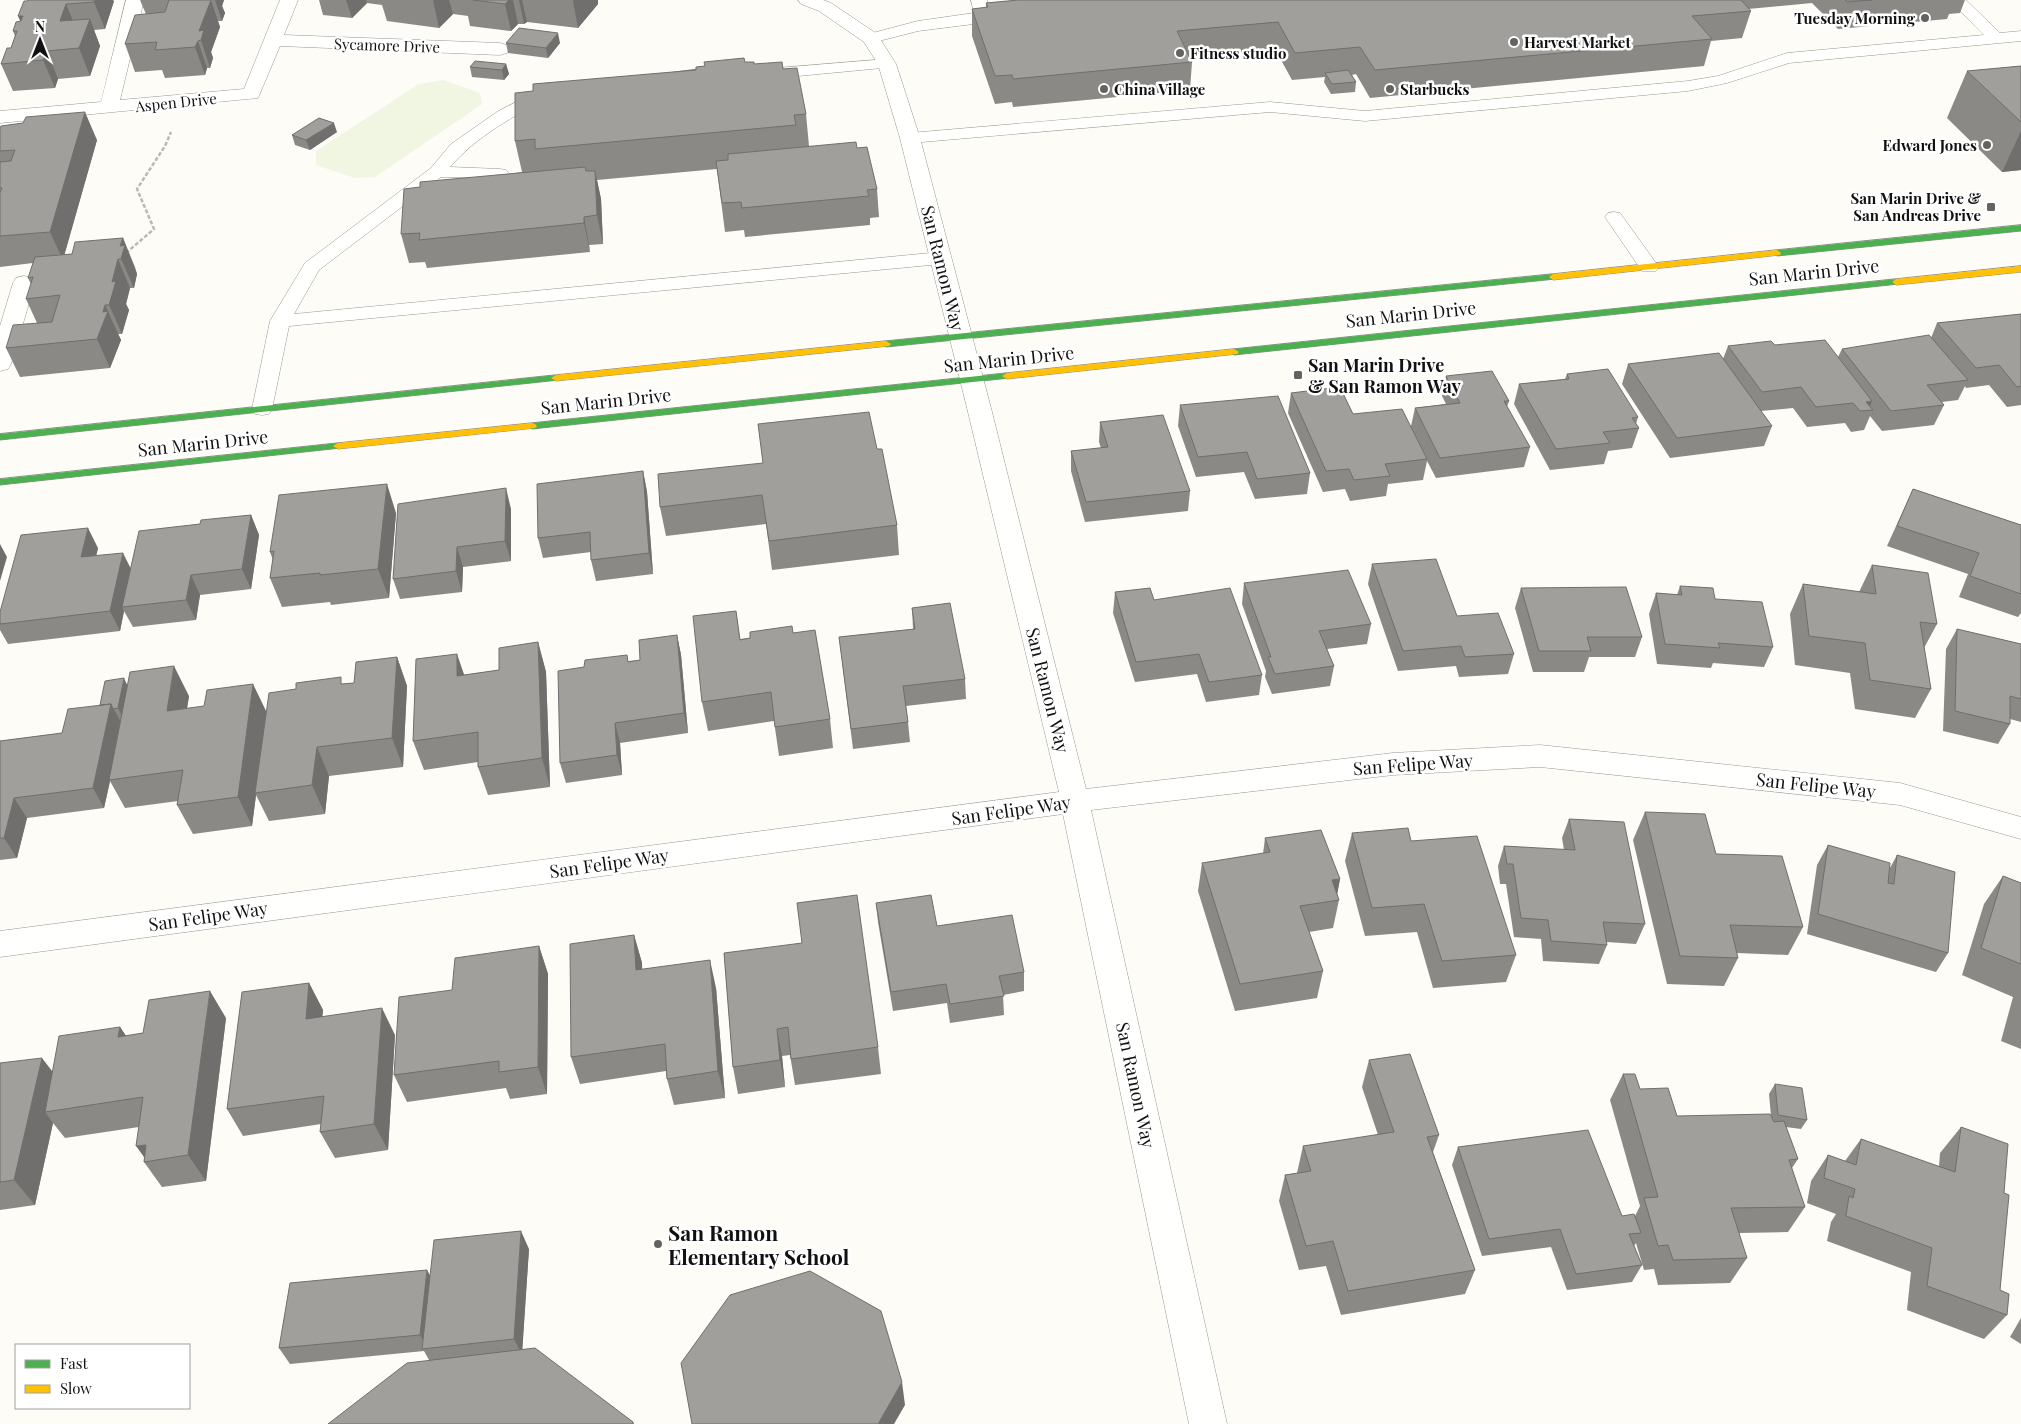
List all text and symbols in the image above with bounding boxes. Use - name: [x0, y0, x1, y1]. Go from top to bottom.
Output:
- place label: Tuesday Morning: [1794, 8, 1916, 28]
- marker: Tuesday Morning: [1919, 12, 1931, 24]
- north arrow: [15, 15, 65, 65]
- text: N: [35, 17, 45, 36]
- place label: Harvest Market: [1524, 32, 1631, 52]
- street label: Sycamore Drive: [334, 33, 440, 57]
- marker: Harvest Market: [1508, 36, 1520, 48]
- place label: Fitness studio: [1190, 43, 1286, 63]
- marker: Fitness studio: [1174, 47, 1186, 59]
- place label: China Village: [1114, 79, 1206, 99]
- place label: Starbucks: [1400, 79, 1470, 99]
- marker: China Village: [1098, 83, 1110, 95]
- marker: Starbucks: [1384, 83, 1396, 95]
- street label: Aspen Drive: [133, 88, 218, 116]
- place label: Edward Jones: [1883, 135, 1977, 155]
- marker: Edward Jones: [1981, 139, 1993, 151]
- place label: San Marin Drive & San Andreas Drive: [1851, 188, 1982, 225]
- marker: San Marin Drive & San Andreas Drive: [1985, 201, 1997, 213]
- street label: San Ramon Way: [916, 203, 970, 333]
- street label: San Marin Drive: [1748, 253, 1880, 291]
- street label: San Marin Drive: [1345, 295, 1477, 333]
- street label: San Marin Drive: [943, 340, 1075, 378]
- place label: San Marin Drive & San Ramon Way: [1308, 353, 1462, 398]
- marker: San Marin Drive & San Ramon Way: [1292, 369, 1304, 381]
- street label: San Marin Drive: [540, 382, 672, 420]
- street label: San Marin Drive: [137, 424, 269, 462]
- street label: San Ramon Way: [1021, 625, 1075, 755]
- street label: San Felipe Way: [1352, 748, 1474, 780]
- street label: San Felipe Way: [1755, 767, 1877, 803]
- street label: San Felipe Way: [950, 790, 1072, 830]
- street label: San Felipe Way: [548, 843, 670, 883]
- street label: San Felipe Way: [147, 896, 269, 936]
- street label: San Ramon Way: [1111, 1020, 1161, 1150]
- place label: San Ramon Elementary School: [668, 1218, 850, 1270]
- marker: San Ramon Elementary School: [652, 1238, 664, 1250]
- legend: [15, 1344, 190, 1409]
- text: Fast: [60, 1353, 89, 1373]
- text: Slow: [60, 1378, 92, 1398]

